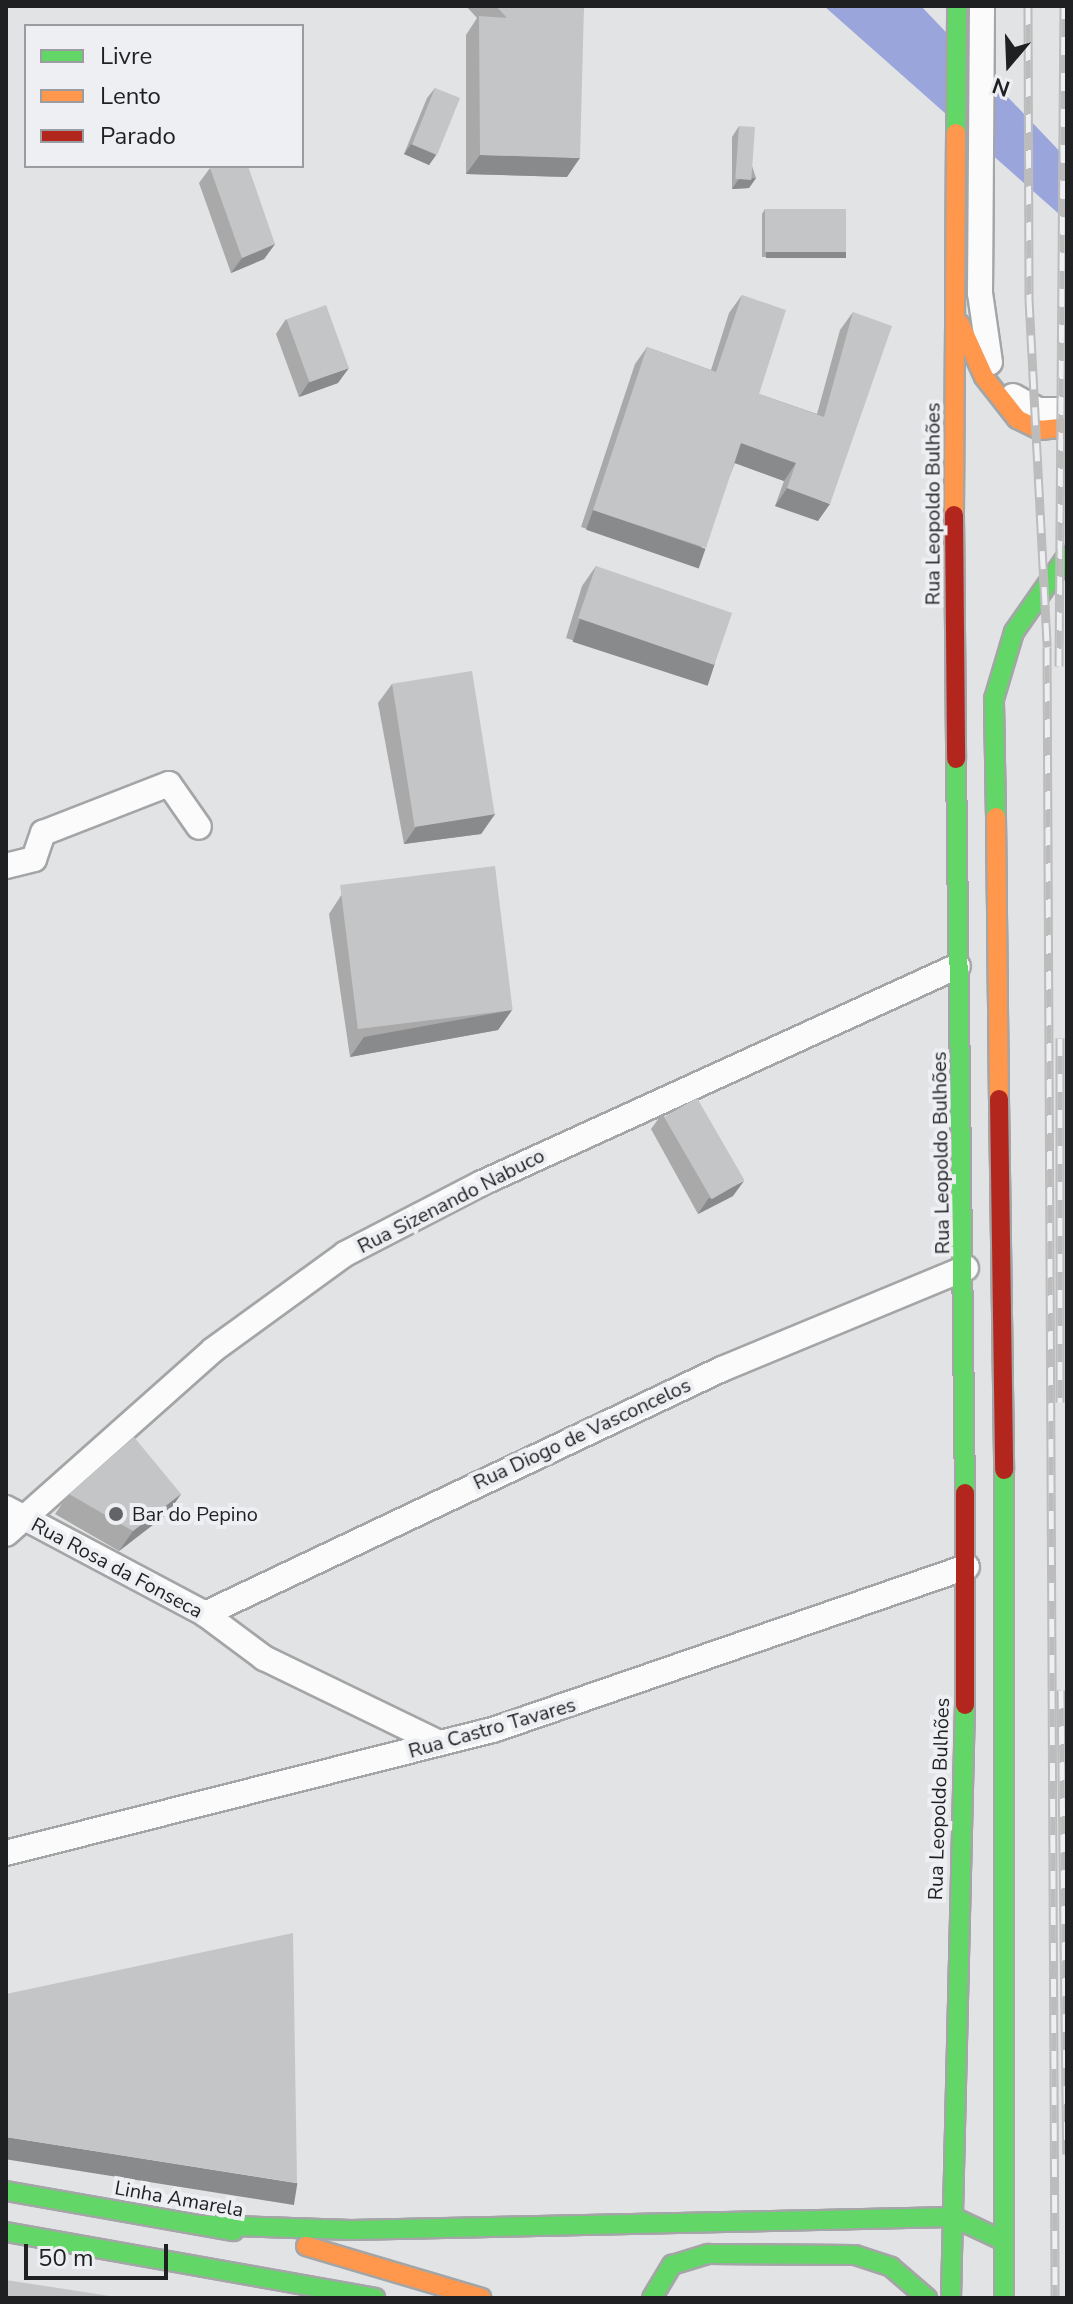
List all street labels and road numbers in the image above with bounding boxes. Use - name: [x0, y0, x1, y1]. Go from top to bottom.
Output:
- street label: Rua Leopoldo Bulhões: [921, 403, 945, 605]
- street label: Rua Leopoldo Bulhões: [927, 1051, 955, 1255]
- street label: Rua Sizenando Nabuco: [353, 1143, 549, 1259]
- street label: Rua Diogo de Vasconcelos: [470, 1373, 694, 1495]
- street label: Rua Rosa da Fonseca: [27, 1513, 207, 1623]
- street label: Rua Castro Tavares: [406, 1693, 578, 1763]
- street label: Rua Leopoldo Bulhões: [923, 1697, 955, 1901]
- street label: Linha Amarela: [113, 2176, 245, 2222]

